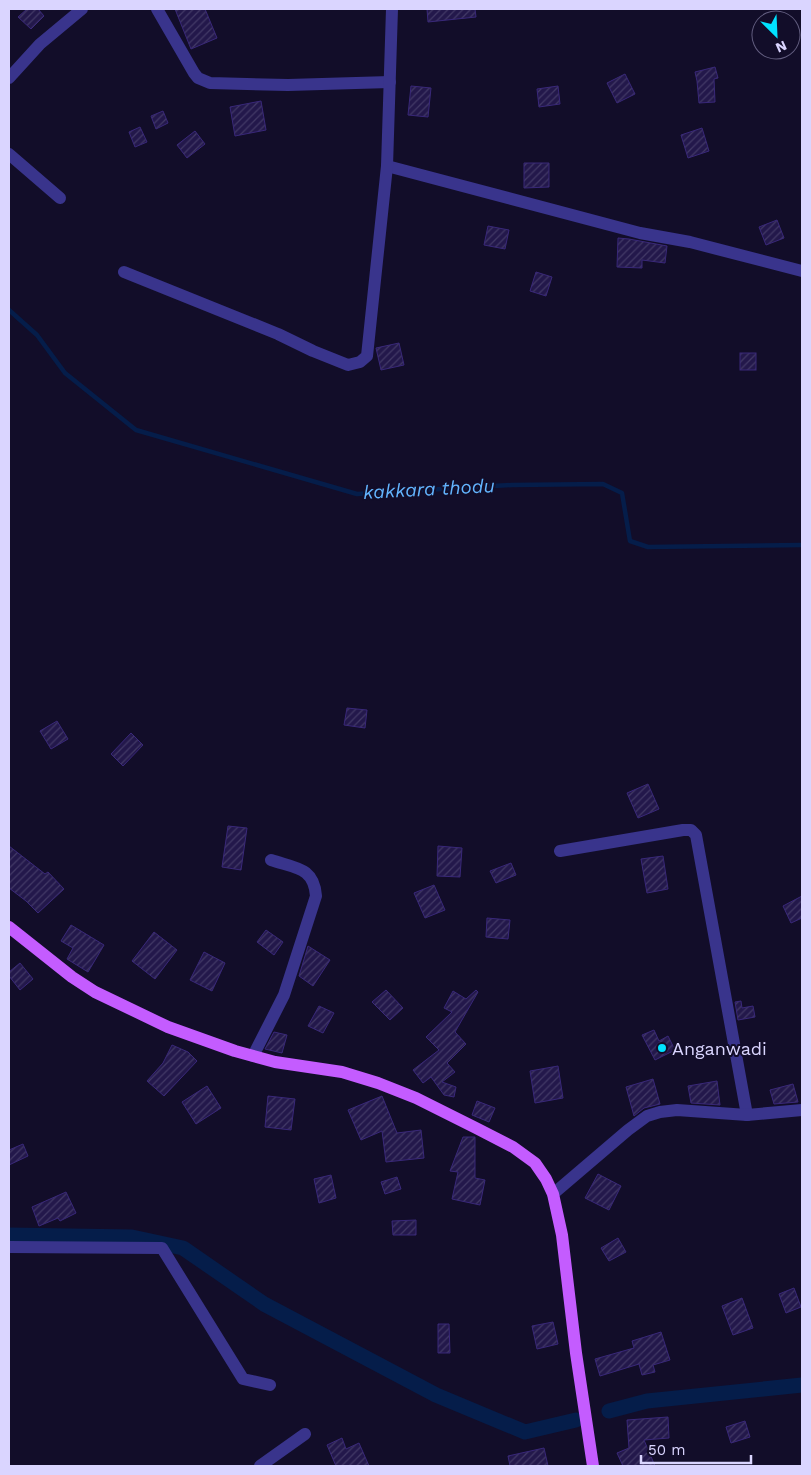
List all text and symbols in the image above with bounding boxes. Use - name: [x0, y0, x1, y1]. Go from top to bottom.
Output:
- north arrow: [751, 10, 801, 60]
- text: N: [773, 37, 789, 56]
- water label: kakkara thodu: [363, 474, 495, 504]
- place label: Anganwadi: [672, 1038, 767, 1059]
- marker: Anganwadi: [656, 1042, 668, 1054]
- scale bar: [641, 1432, 751, 1464]
- text: 50 m: [648, 1441, 685, 1459]

